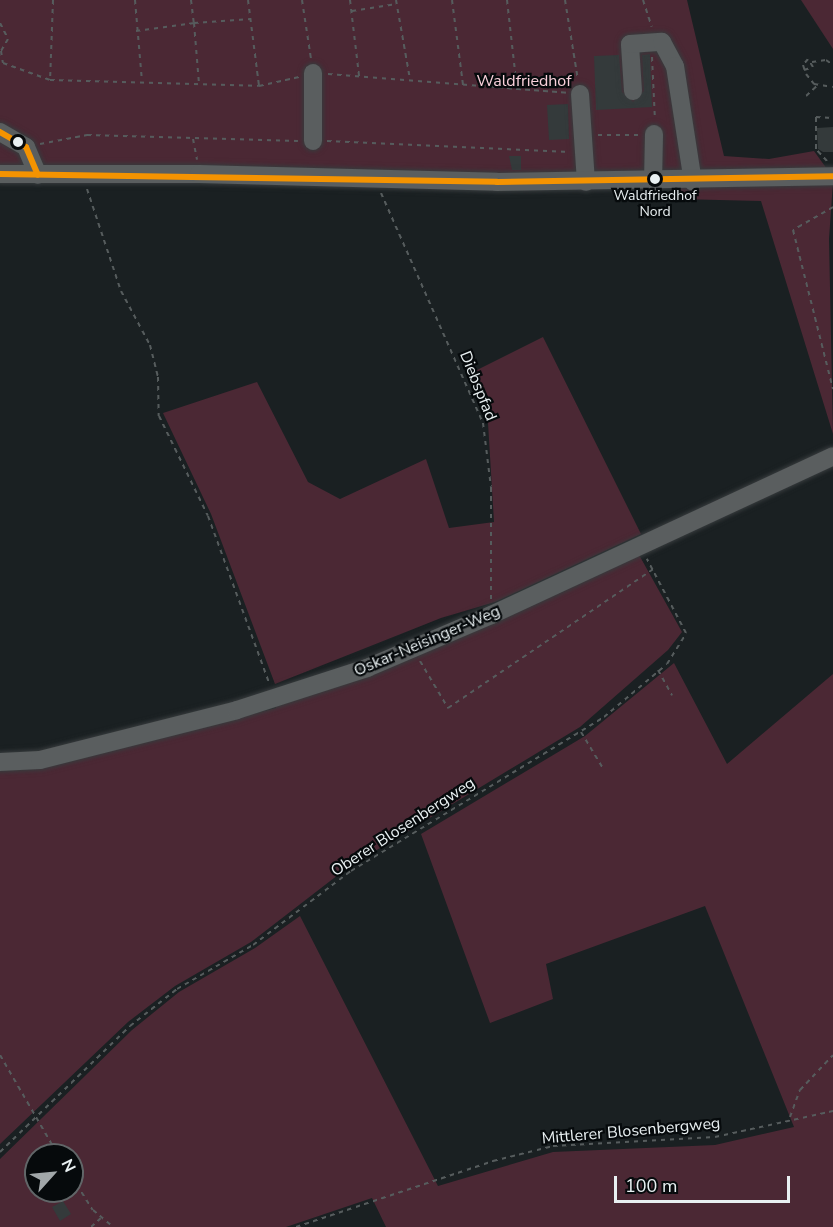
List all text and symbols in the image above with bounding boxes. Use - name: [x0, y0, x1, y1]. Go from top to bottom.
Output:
- park label: Waldfriedhof: [476, 71, 572, 91]
- unlabelled marker: [12, 136, 24, 148]
- marker: Waldfriedhof Nord: [649, 173, 661, 185]
- place label: Waldfriedhof Nord: [613, 188, 697, 220]
- street label: Diebspfad: [455, 348, 501, 424]
- street label: Oskar-Neisinger-Weg: [351, 602, 503, 680]
- street label: Oberer Blosenbergweg: [327, 773, 479, 881]
- street label: Mittlerer Blosenbergweg: [541, 1114, 721, 1148]
- north arrow: [24, 1143, 84, 1203]
- text: N: [56, 1155, 81, 1176]
- scale bar: [617, 1164, 792, 1202]
- text: 100 m: [625, 1174, 677, 1198]

